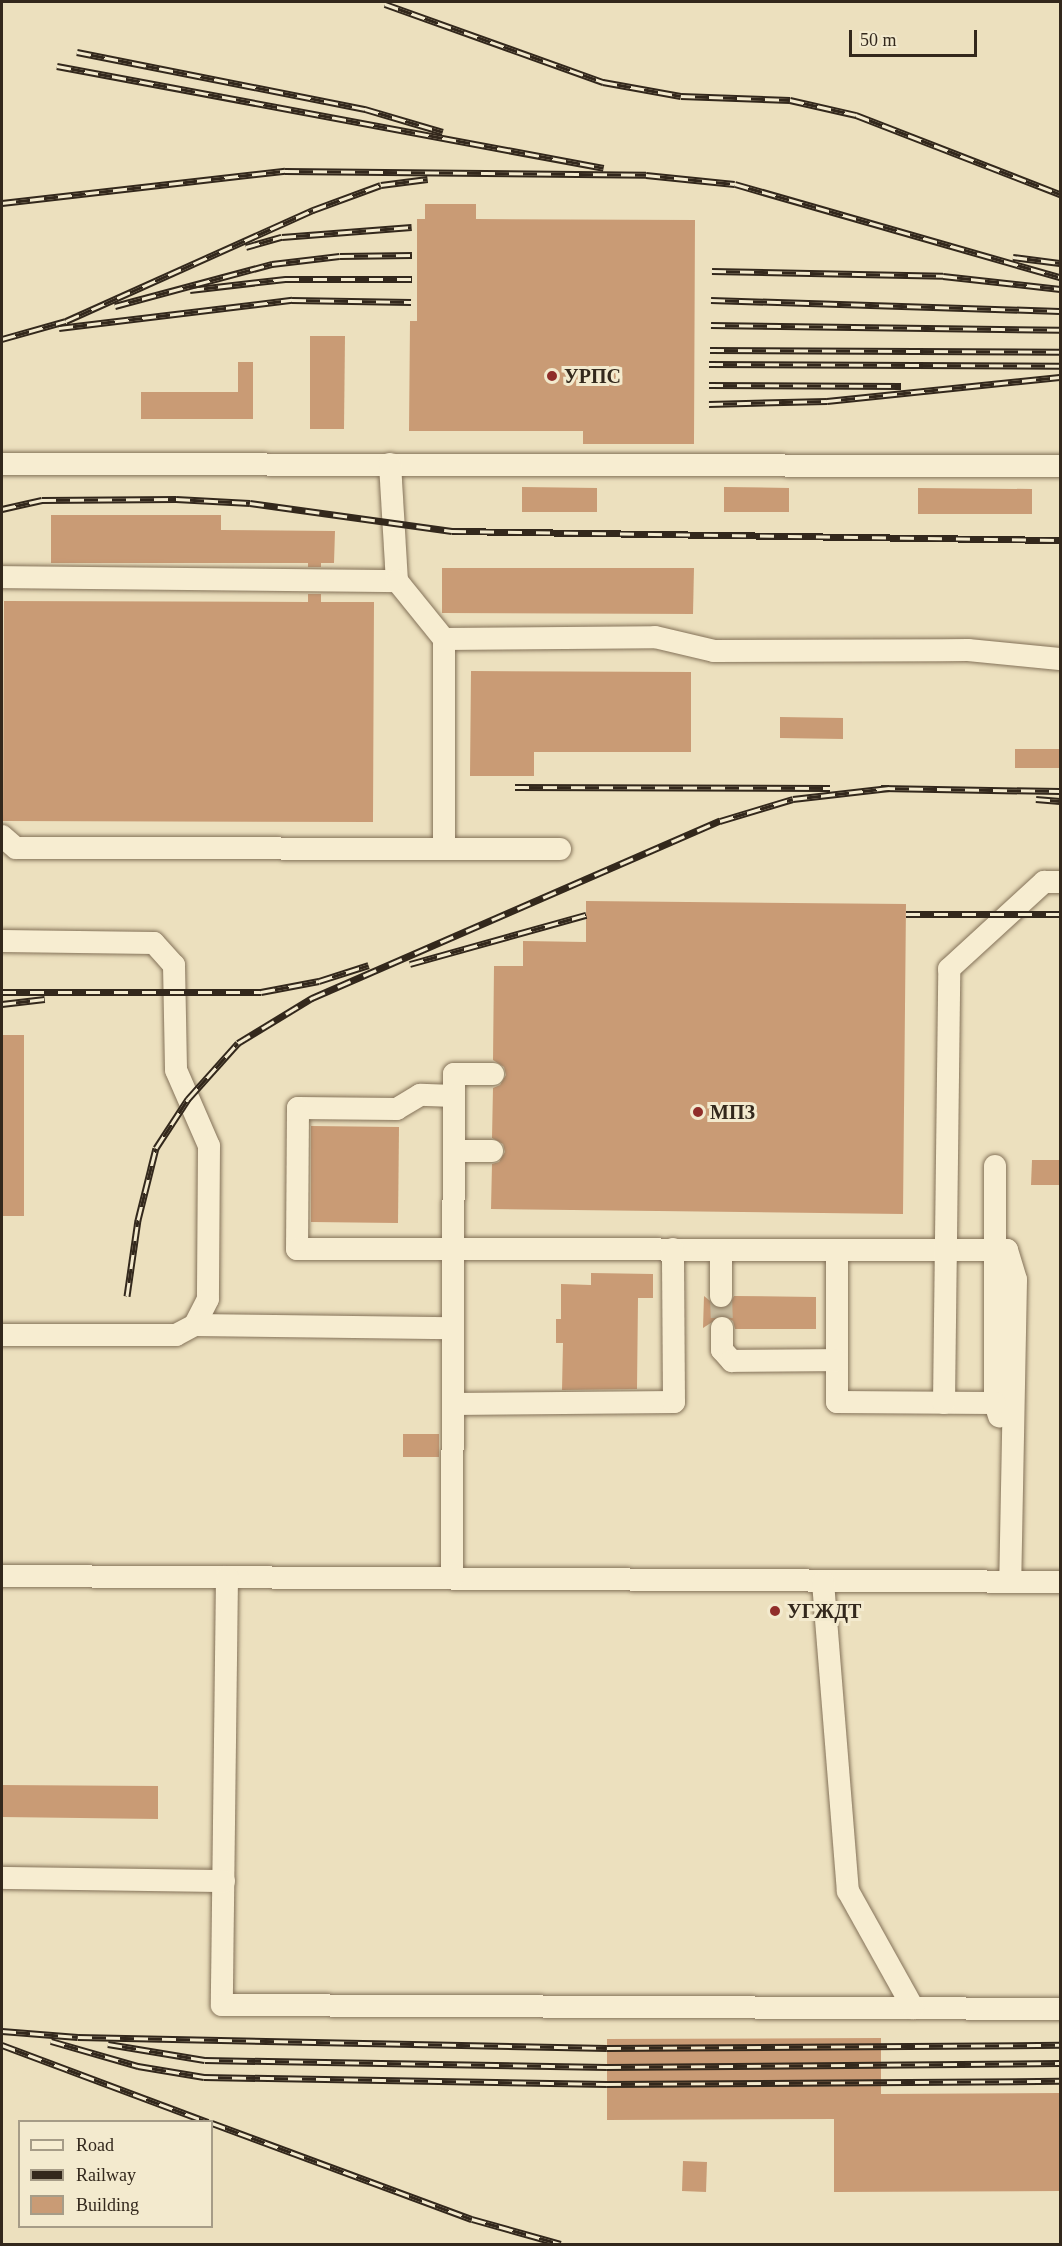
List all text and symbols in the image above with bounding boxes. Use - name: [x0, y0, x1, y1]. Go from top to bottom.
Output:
- scale bar: [852, 18, 980, 56]
- text: 50 m: [860, 30, 897, 50]
- place label: УРПС: [564, 364, 621, 388]
- marker: УРПС: [545, 369, 559, 383]
- place label: МПЗ: [710, 1100, 755, 1124]
- marker: МПЗ: [691, 1105, 705, 1119]
- place label: УГЖДТ: [787, 1599, 861, 1623]
- marker: УГЖДТ: [768, 1604, 782, 1618]
- legend: [18, 2120, 213, 2228]
- text: Road: [76, 2135, 114, 2155]
- text: Railway: [76, 2165, 136, 2185]
- text: Building: [76, 2195, 139, 2215]

